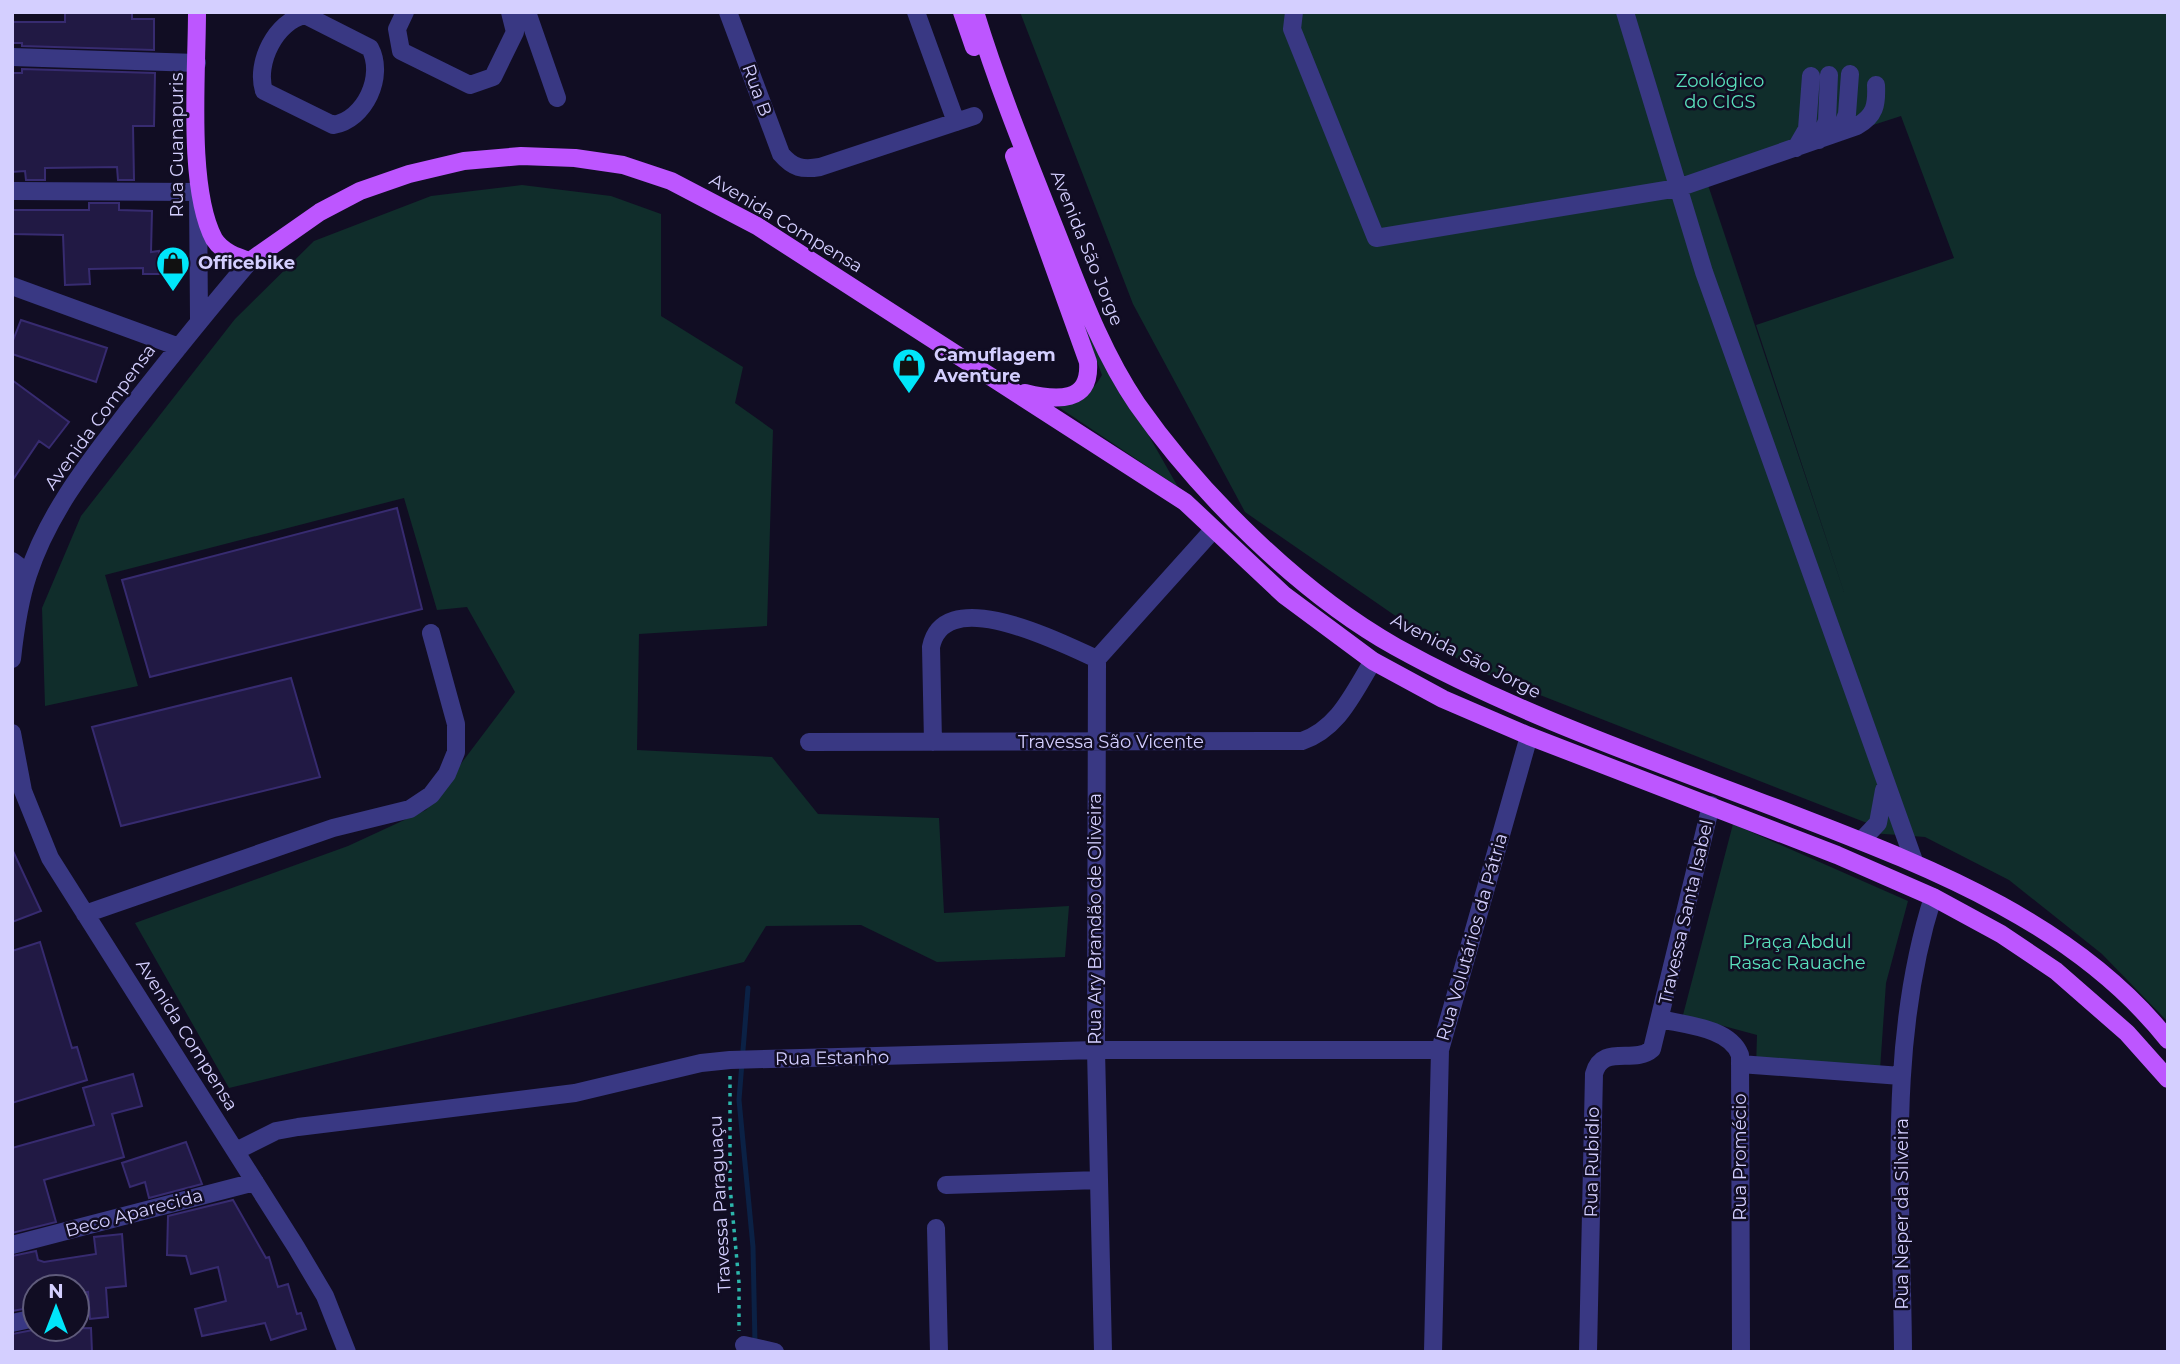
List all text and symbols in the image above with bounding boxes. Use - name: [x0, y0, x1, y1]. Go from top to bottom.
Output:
- street label: Rua B: [737, 61, 777, 119]
- park label: Zoológico do CIGS: [1676, 70, 1764, 113]
- street label: Rua Guanapuris: [166, 72, 188, 217]
- street label: Avenida São Jorge: [1046, 167, 1128, 329]
- street label: Avenida Compensa: [705, 169, 867, 277]
- shop icon: Officebike: [154, 244, 192, 293]
- place label: Officebike: [198, 252, 295, 274]
- street label: Avenida Compensa: [40, 340, 160, 494]
- place label: Camuflagem Aventure: [933, 344, 1056, 387]
- shop icon: Camuflagem Aventure: [890, 346, 928, 395]
- street label: Avenida São Jorge: [1387, 609, 1545, 703]
- street label: Travessa São Vicente: [1018, 731, 1204, 753]
- street label: Rua Ary Brandão de Oliveira: [1084, 793, 1106, 1045]
- street label: Travessa Santa Isabel: [1654, 817, 1718, 1007]
- street label: Rua Volutários da Pátria: [1432, 831, 1512, 1043]
- park label: Praça Abdul Rasac Rauache: [1728, 931, 1866, 974]
- street label: Avenida Compensa: [131, 955, 243, 1115]
- street label: Rua Estanho: [775, 1046, 889, 1070]
- street label: Rua Promécio: [1729, 1093, 1751, 1221]
- street label: Rua Rubidio: [1580, 1106, 1604, 1218]
- street label: Travessa Paraguaçu: [704, 1115, 736, 1293]
- street label: Rua Neper da Silveira: [1891, 1118, 1913, 1310]
- street label: Beco Aparecida: [63, 1184, 205, 1242]
- north arrow: [21, 1273, 91, 1343]
- text: N: [48, 1280, 64, 1303]

